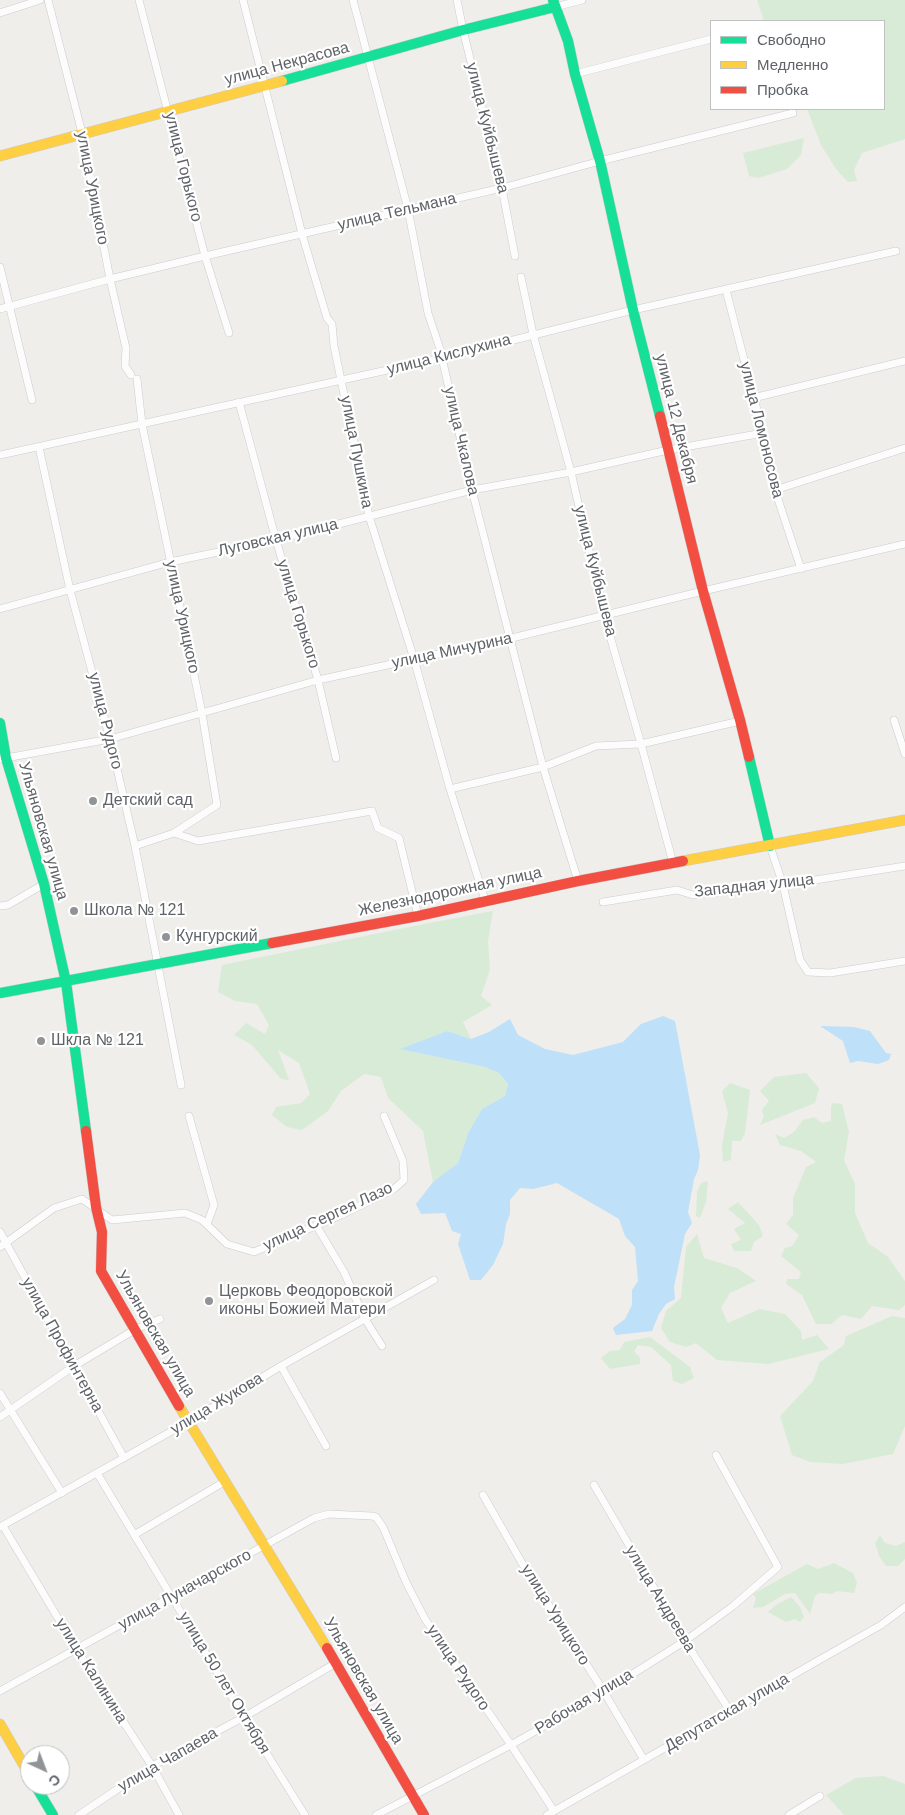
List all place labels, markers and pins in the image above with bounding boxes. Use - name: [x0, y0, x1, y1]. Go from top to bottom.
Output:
- place label: Детский сад: [103, 791, 193, 811]
- marker: Детский сад: [87, 795, 99, 807]
- place label: Школа № 121: [84, 901, 185, 921]
- marker: Школа № 121: [68, 905, 80, 917]
- place label: Кунгурский: [176, 927, 258, 947]
- marker: Кунгурский: [160, 931, 172, 943]
- place label: Шкла № 121: [51, 1031, 144, 1051]
- marker: Шкла № 121: [35, 1035, 47, 1047]
- place label: Церковь Феодоровской иконы Божией Матери: [219, 1282, 393, 1320]
- marker: Церковь Феодоровской иконы Божией Матери: [203, 1295, 215, 1307]

